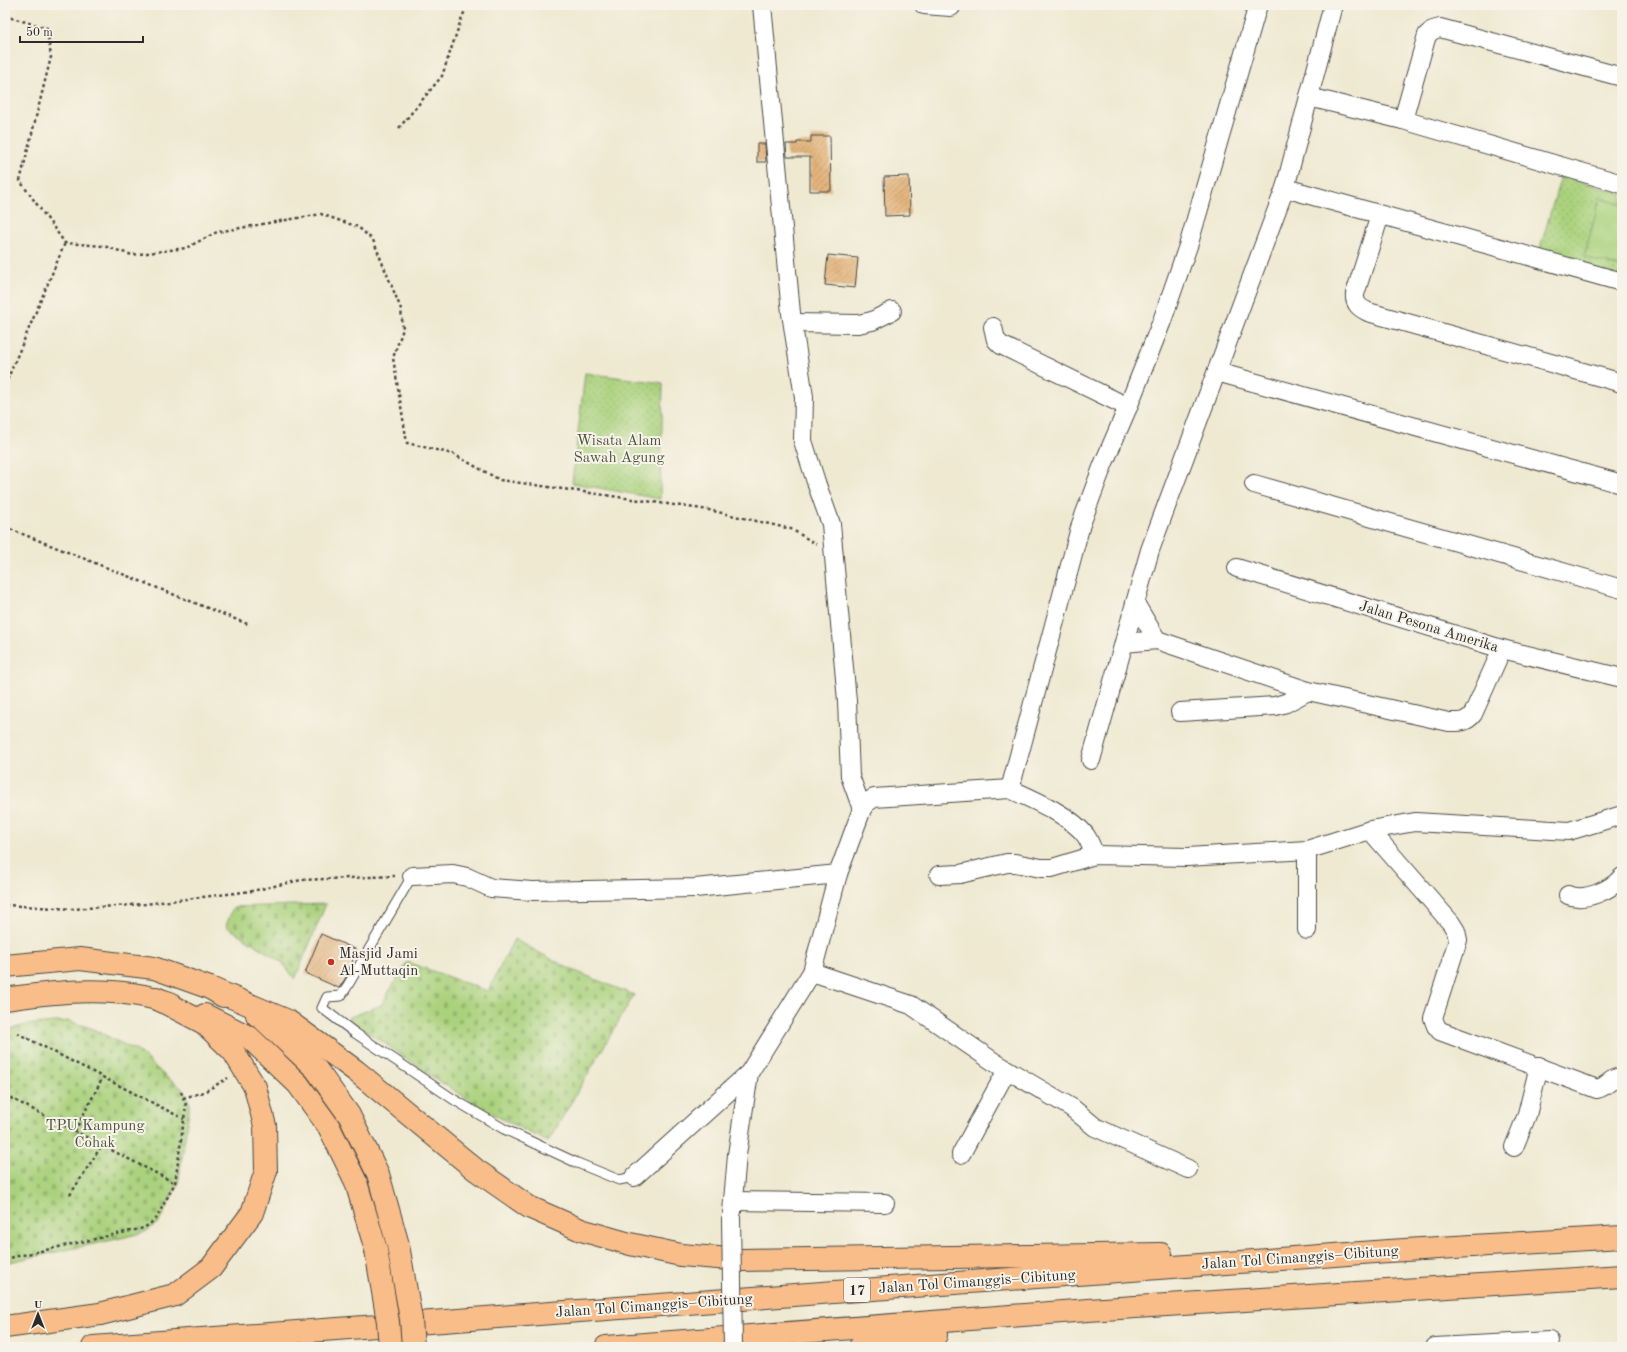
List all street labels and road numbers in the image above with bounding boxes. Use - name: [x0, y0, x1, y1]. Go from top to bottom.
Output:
- street label: Jalan Pesona Amerika: [1357, 599, 1501, 656]
- street label: Jalan Tol Cimanggis–Cibitung: [1201, 1244, 1399, 1273]
- street label: Jalan Tol Cimanggis–Cibitung: [878, 1268, 1076, 1297]
- road number: 17: [844, 1278, 870, 1302]
- street label: Jalan Tol Cimanggis–Cibitung: [555, 1292, 753, 1321]

